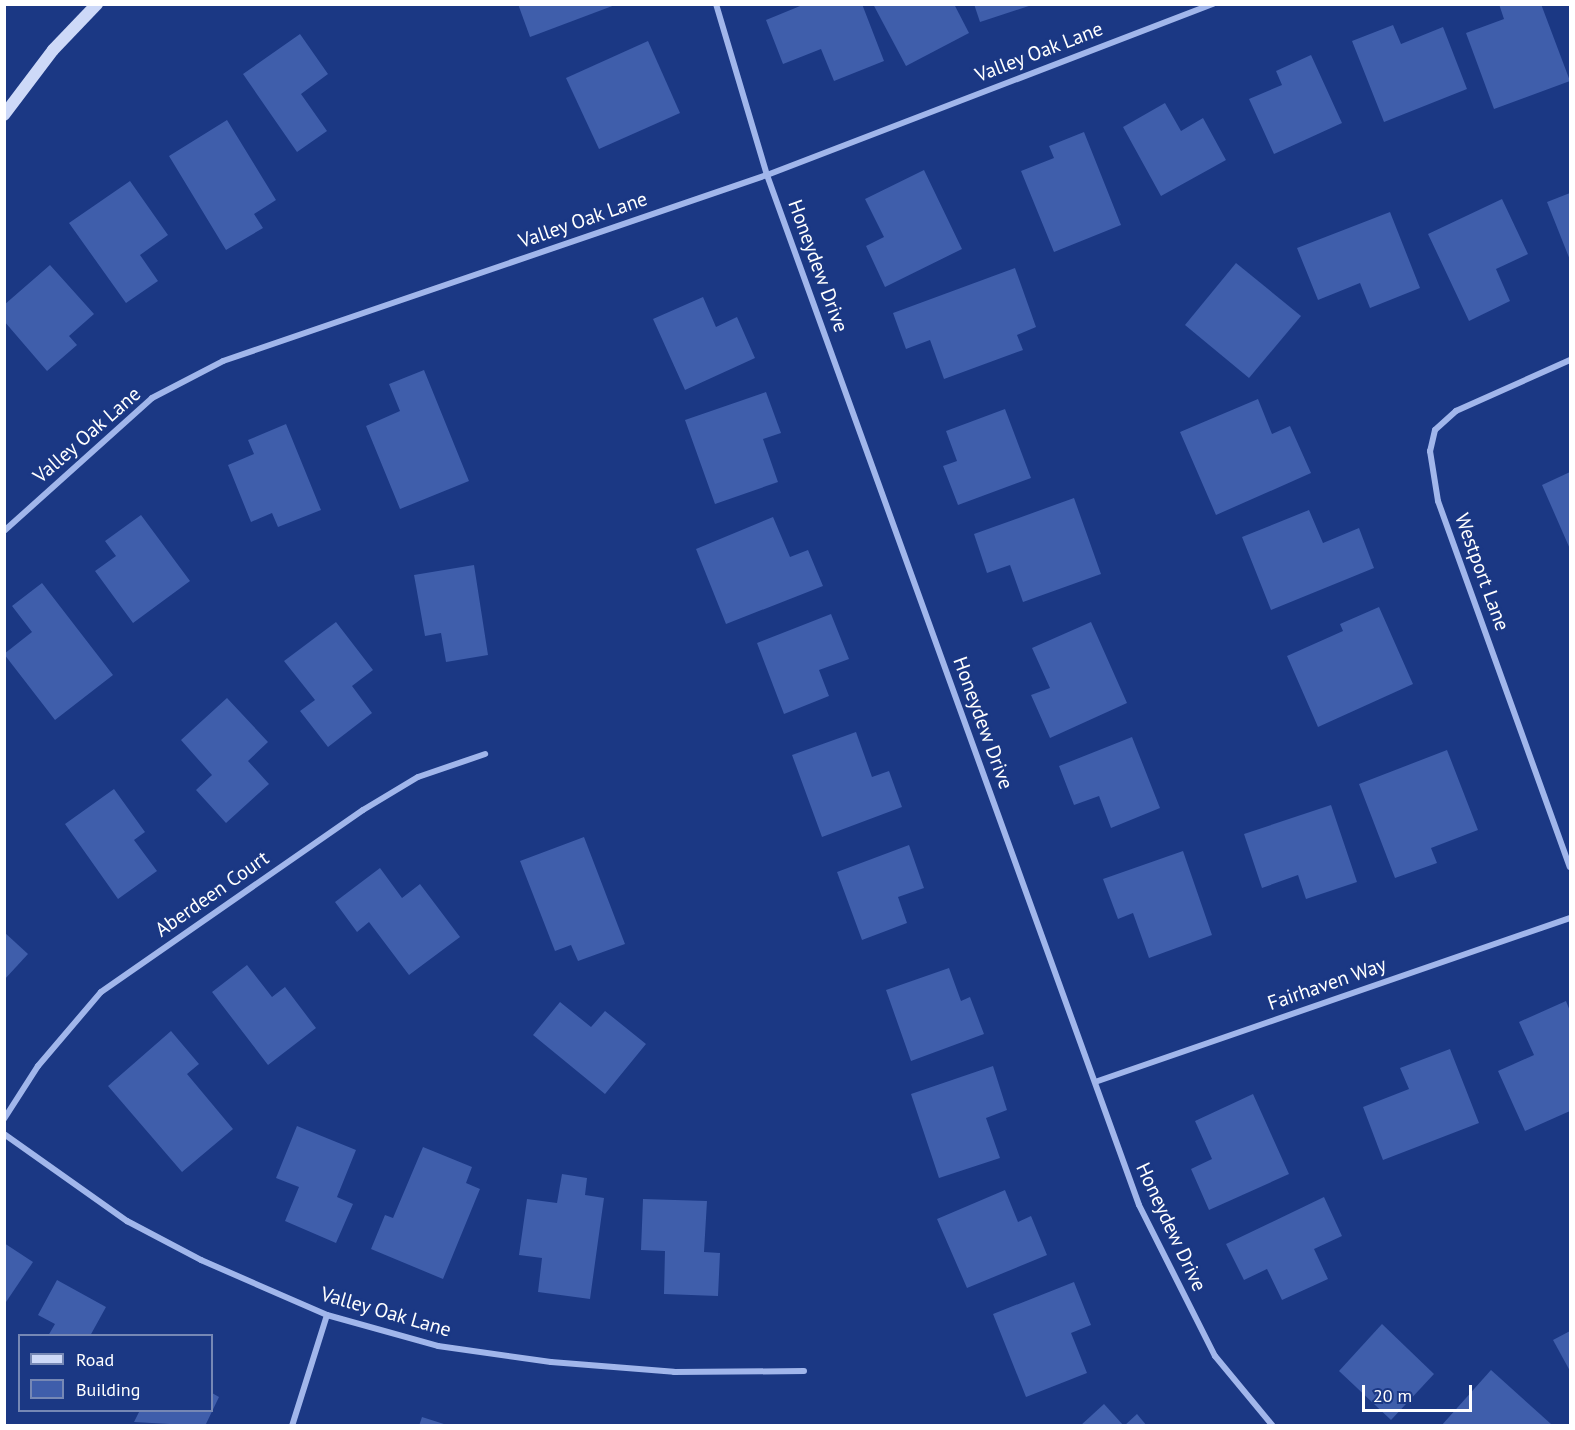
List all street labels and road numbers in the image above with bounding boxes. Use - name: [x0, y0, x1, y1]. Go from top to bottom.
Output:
- street label: Valley Oak Lane: [971, 16, 1107, 88]
- street label: Valley Oak Lane: [515, 187, 651, 253]
- street label: Honeydew Drive: [783, 196, 853, 336]
- street label: Valley Oak Lane: [28, 381, 146, 489]
- street label: Westport Lane: [1450, 510, 1514, 634]
- street label: Honeydew Drive: [948, 653, 1018, 793]
- street label: Aberdeen Court: [151, 846, 273, 942]
- street label: Fairhaven Way: [1264, 952, 1390, 1016]
- street label: Honeydew Drive: [1131, 1159, 1211, 1295]
- street label: Valley Oak Lane: [317, 1282, 455, 1342]

